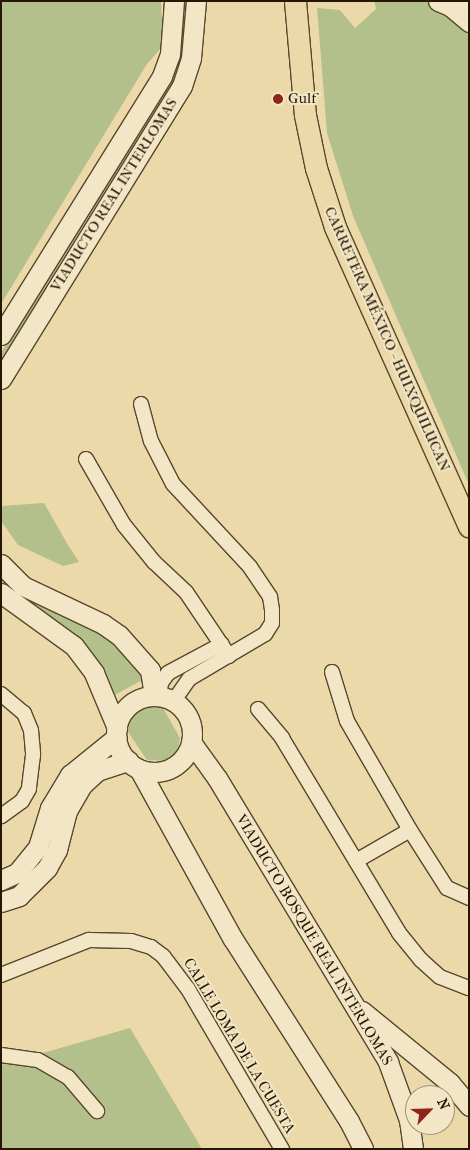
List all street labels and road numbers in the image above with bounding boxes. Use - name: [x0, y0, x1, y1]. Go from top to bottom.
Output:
- street label: VIADUCTO REAL INTERLOMAS: [47, 95, 181, 295]
- street label: CARRETERA MÉXICO - HUIXQUILUCAN: [320, 204, 454, 474]
- street label: VIADUCTO BOSQUE REAL INTERLOMAS: [232, 811, 396, 1069]
- street label: CALLE LOMA DE LA CUESTA: [179, 955, 299, 1137]

